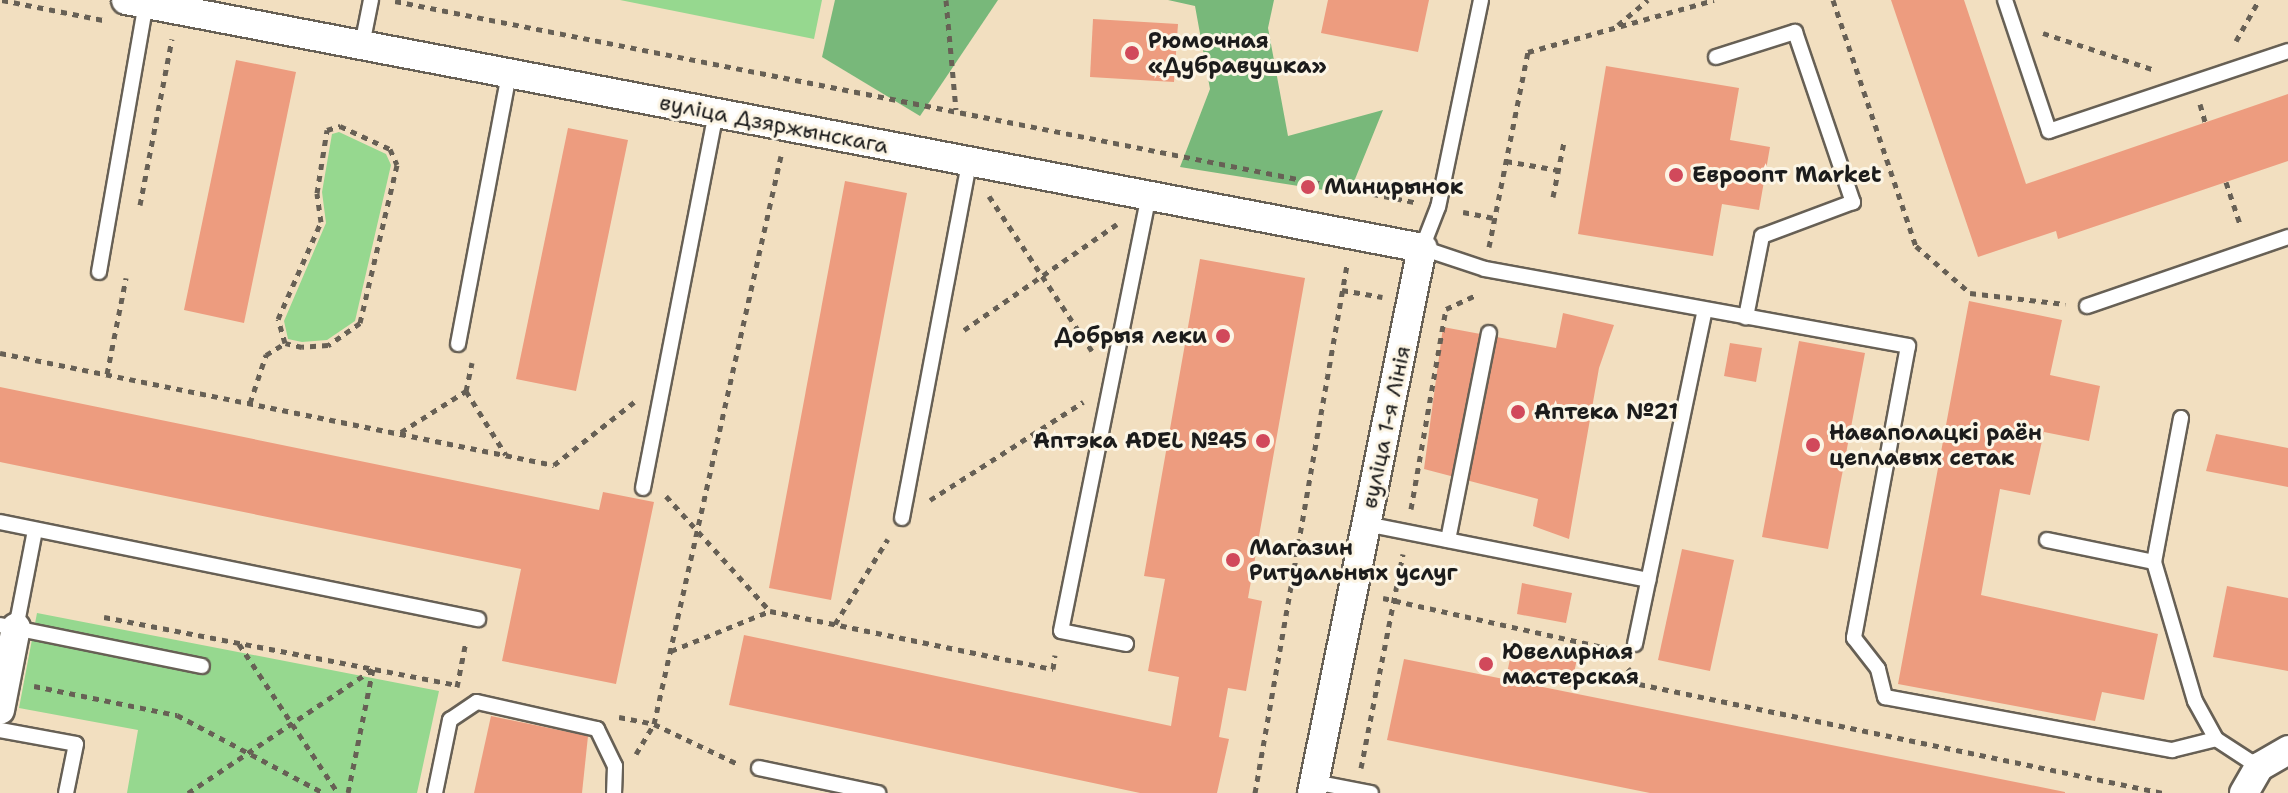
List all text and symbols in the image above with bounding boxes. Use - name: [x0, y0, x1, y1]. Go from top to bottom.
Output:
- place label: Рюмочная «Дубравушка»: [1148, 27, 1327, 78]
- marker: Рюмочная «Дубравушка»: [1123, 44, 1141, 62]
- street label: вуліца Дзяржынскага: [657, 89, 891, 159]
- place label: Евроопт Market: [1692, 162, 1881, 188]
- marker: Евроопт Market: [1667, 166, 1685, 184]
- place label: Минирынок: [1324, 174, 1464, 200]
- marker: Минирынок: [1299, 178, 1317, 196]
- place label: Добрыя леки: [1054, 323, 1207, 349]
- marker: Добрыя леки: [1214, 327, 1232, 345]
- street label: вуліца 1-я Лінія: [1356, 343, 1416, 511]
- place label: Аптека №21: [1534, 399, 1678, 425]
- marker: Аптека №21: [1509, 403, 1527, 421]
- place label: Наваполацкі раён цеплавых сетак: [1829, 419, 2042, 470]
- place label: Аптэка ADEL №45: [1033, 428, 1247, 454]
- marker: Аптэка ADEL №45: [1254, 432, 1272, 450]
- marker: Наваполацкі раён цеплавых сетак: [1804, 436, 1822, 454]
- place label: Магазин Ритуальных услуг: [1249, 534, 1458, 586]
- marker: Магазин Ритуальных услуг: [1224, 551, 1242, 569]
- place label: Ювелирная мастерская: [1502, 638, 1639, 690]
- marker: Ювелирная мастерская: [1477, 655, 1495, 673]

